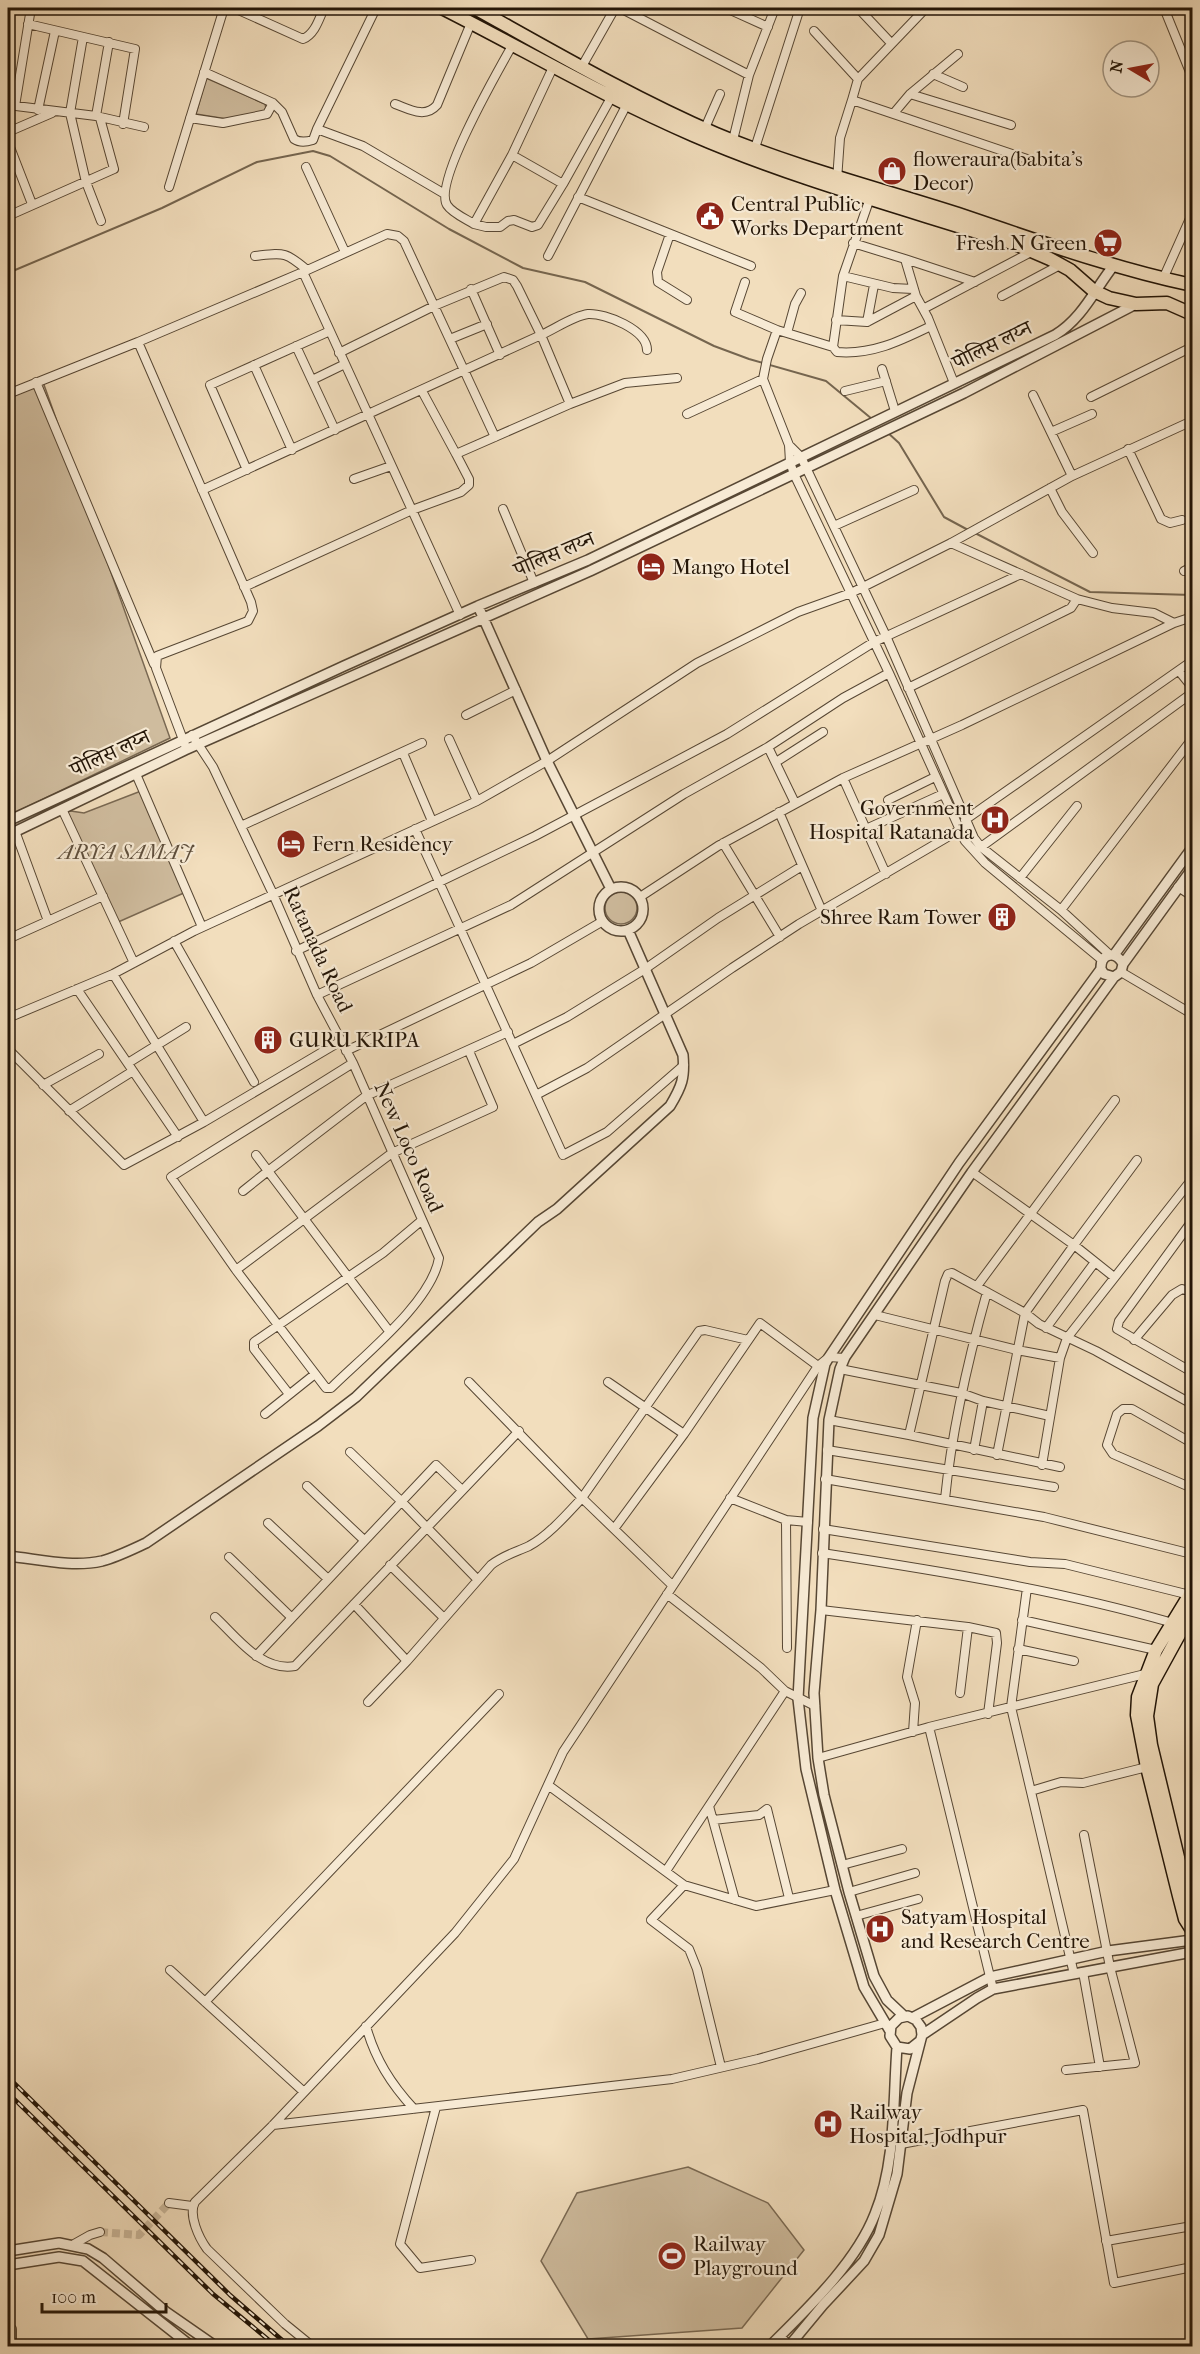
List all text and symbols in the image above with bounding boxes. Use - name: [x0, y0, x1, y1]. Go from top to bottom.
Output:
- north arrow: [1101, 39, 1161, 99]
- text: N: [1106, 58, 1127, 74]
- place label: floweraura(babita's Decor): [913, 147, 1083, 195]
- shop icon: floweraura(babita's Decor): [876, 155, 908, 187]
- place label: Central Public Works Department: [730, 192, 904, 240]
- public building icon: Central Public Works Department: [694, 200, 726, 232]
- supermarket icon: Fresh N Green: [1092, 227, 1124, 259]
- place label: Fresh N Green: [956, 231, 1087, 255]
- street label: पोलिस लय्न: [948, 315, 1037, 375]
- street label: पोलिस लय्न: [509, 526, 599, 582]
- hotel icon: Mango Hotel: [635, 551, 667, 583]
- place label: Mango Hotel: [672, 555, 790, 579]
- street label: पोलिस लय्न: [65, 724, 155, 782]
- place label: Government Hospital Ratanada: [809, 796, 974, 844]
- hospital icon: Government Hospital Ratanada: [979, 804, 1011, 836]
- hotel icon: Fern Residency: [275, 828, 307, 860]
- place label: Fern Residency: [312, 832, 453, 856]
- park label: ARYA SAMAJ: [56, 840, 195, 864]
- street label: Ratanada Road: [278, 882, 358, 1017]
- building icon: Shree Ram Tower: [986, 901, 1018, 933]
- place label: Shree Ram Tower: [820, 905, 981, 929]
- building icon: GURU KRIPA: [252, 1024, 284, 1056]
- place label: GURU KRIPA: [289, 1028, 420, 1052]
- street label: New Loco Road: [369, 1078, 449, 1217]
- place label: Satyam Hospital and Research Centre: [901, 1905, 1090, 1953]
- hospital icon: Satyam Hospital and Research Centre: [864, 1913, 896, 1945]
- place label: Railway Hospital, Jodhpur: [849, 2100, 1006, 2148]
- hospital icon: Railway Hospital, Jodhpur: [812, 2108, 844, 2140]
- place label: Railway Playground: [693, 2232, 798, 2280]
- sports icon: Railway Playground: [656, 2240, 688, 2272]
- scale bar: [42, 2276, 166, 2314]
- text: 100 m: [51, 2287, 96, 2308]

